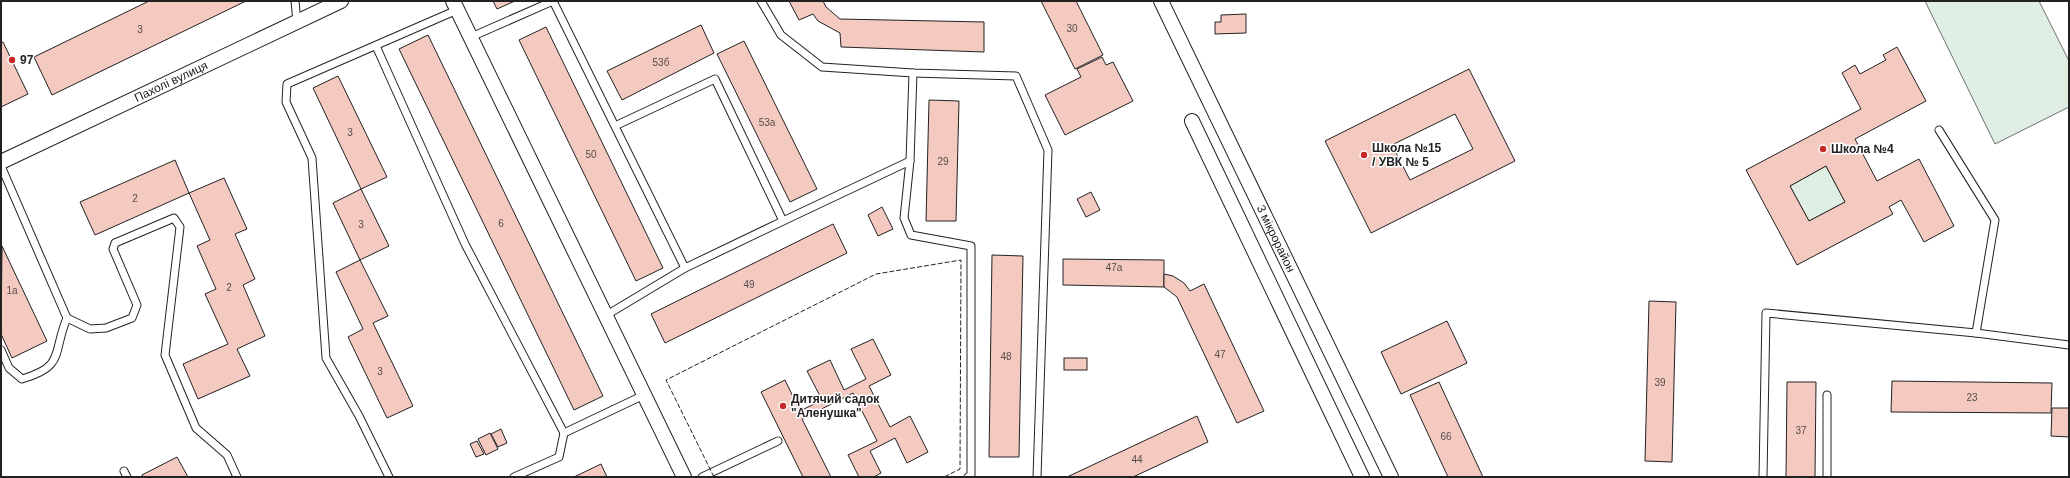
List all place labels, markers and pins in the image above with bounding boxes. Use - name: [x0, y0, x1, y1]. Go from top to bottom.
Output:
- place label: 97: [20, 53, 34, 67]
- marker: 97: [7, 55, 17, 65]
- place label: Школа №15 / УВК № 5: [1372, 141, 1442, 169]
- place label: Школа №4: [1831, 142, 1894, 156]
- marker: Школа №4: [1818, 144, 1828, 154]
- marker: Школа №15 / УВК № 5: [1359, 150, 1369, 160]
- place label: Дитячий садок "Аленушка": [791, 392, 880, 420]
- marker: Дитячий садок "Аленушка": [778, 401, 788, 411]

